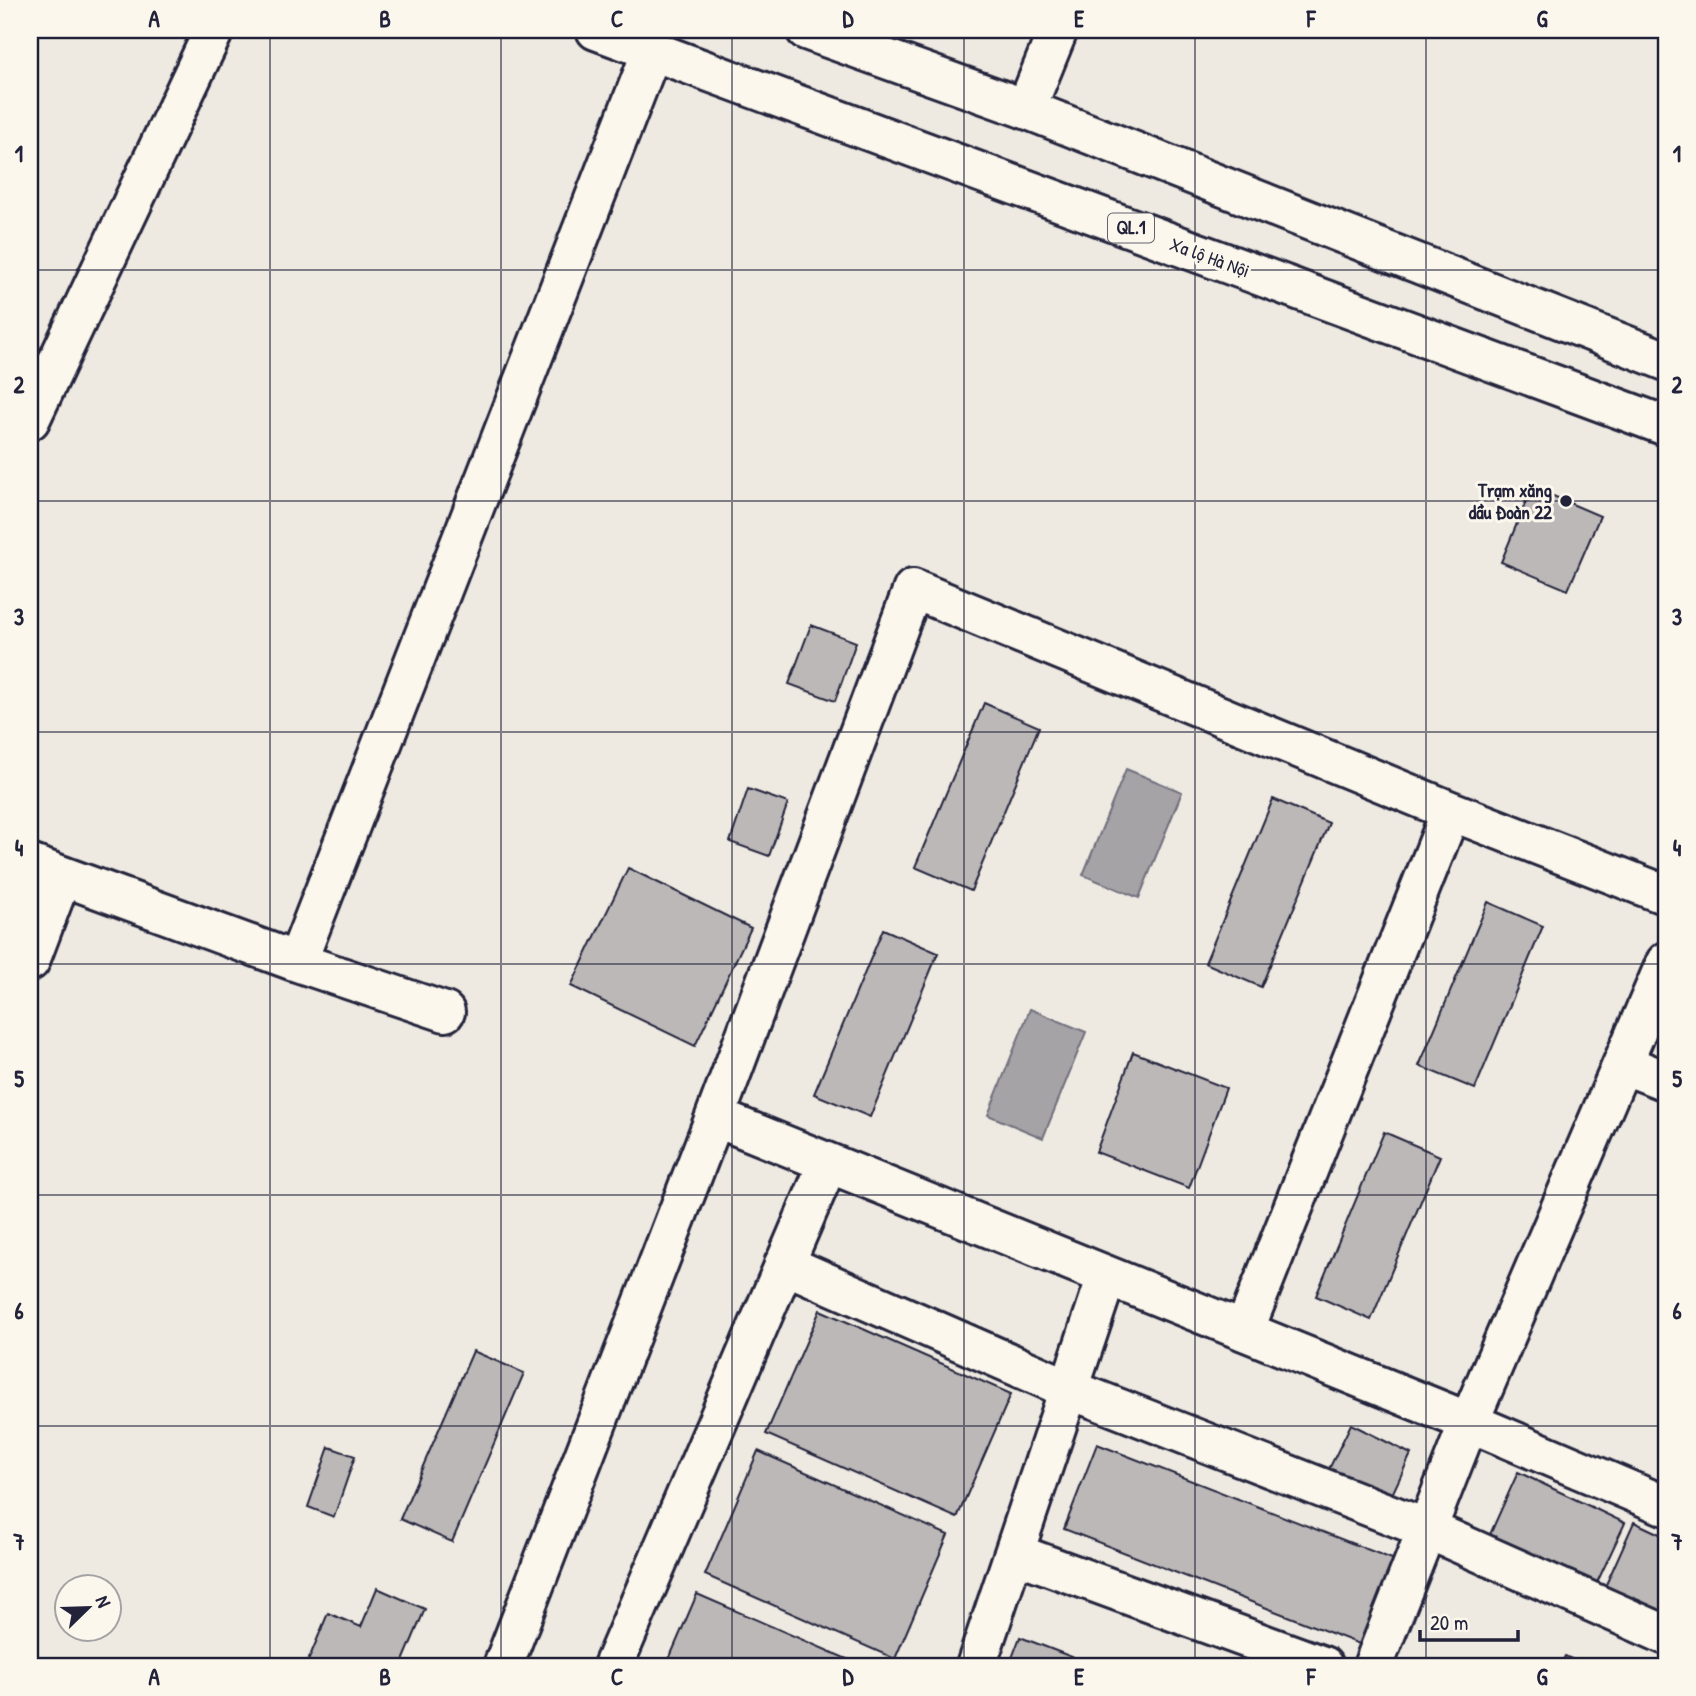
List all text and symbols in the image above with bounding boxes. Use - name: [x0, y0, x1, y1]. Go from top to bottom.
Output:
- text: A: [148, 3, 160, 34]
- text: B: [379, 3, 391, 34]
- text: C: [611, 3, 623, 34]
- text: D: [843, 3, 855, 34]
- text: E: [1074, 3, 1085, 34]
- text: F: [1306, 3, 1317, 34]
- text: G: [1536, 3, 1548, 34]
- text: 1: [15, 138, 23, 169]
- text: 1: [1673, 138, 1681, 169]
- road number: QL.1: [1108, 213, 1154, 242]
- street label: Xa lộ Hà Nội: [1167, 231, 1253, 283]
- text: 2: [14, 369, 25, 400]
- text: 2: [1672, 369, 1683, 400]
- place label: Trạm xăng dầu Đoàn 22: [1469, 477, 1553, 525]
- marker: Trạm xăng dầu Đoàn 22: [1558, 493, 1574, 509]
- text: 3: [14, 601, 24, 632]
- text: 3: [1672, 601, 1682, 632]
- text: 4: [15, 832, 24, 863]
- text: 4: [1673, 832, 1682, 863]
- text: 5: [14, 1063, 24, 1094]
- text: 5: [1672, 1063, 1682, 1094]
- text: 6: [14, 1295, 24, 1326]
- text: 6: [1672, 1295, 1682, 1326]
- text: 7: [12, 1526, 25, 1557]
- text: 7: [1670, 1526, 1683, 1557]
- north arrow: [52, 1574, 122, 1644]
- text: N: [90, 1592, 118, 1611]
- scale bar: [1420, 1598, 1518, 1642]
- text: 20 m: [1430, 1608, 1468, 1637]
- text: A: [148, 1661, 160, 1692]
- text: B: [379, 1661, 391, 1692]
- text: C: [611, 1661, 623, 1692]
- text: D: [843, 1661, 855, 1692]
- text: E: [1074, 1661, 1085, 1692]
- text: F: [1306, 1661, 1317, 1692]
- text: G: [1536, 1661, 1548, 1692]

